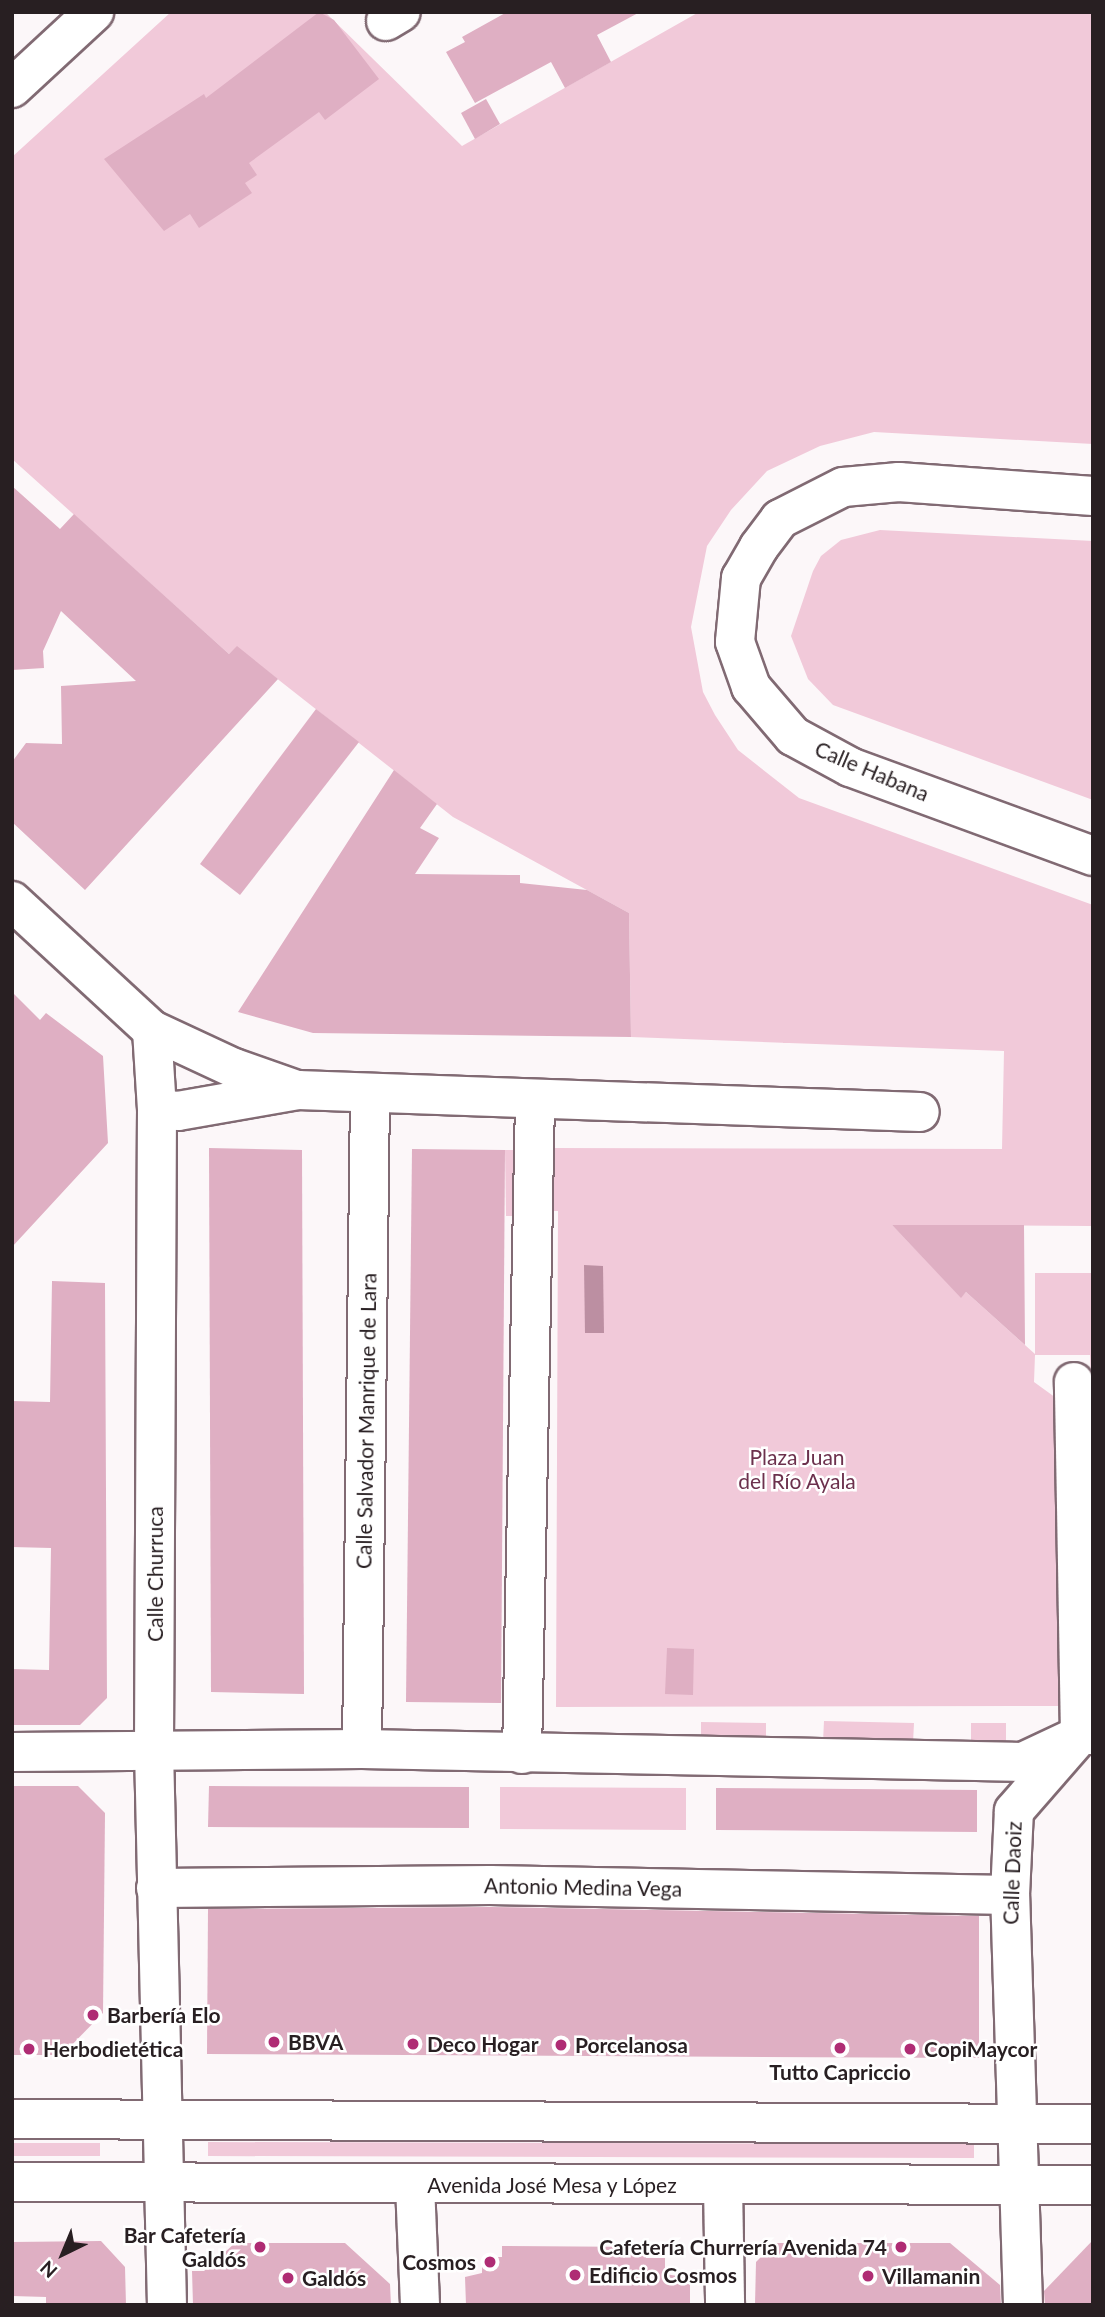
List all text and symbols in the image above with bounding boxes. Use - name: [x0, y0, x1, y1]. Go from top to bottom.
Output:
- street label: Calle Habana: [811, 736, 933, 806]
- street label: Calle Salvador Manrique de Lara: [351, 1273, 381, 1569]
- park label: Plaza Juan del Río Ayala: [738, 1444, 856, 1494]
- street label: Calle Churruca: [142, 1506, 168, 1642]
- street label: Calle Daoiz: [998, 1821, 1026, 1925]
- street label: Antonio Medina Vega: [483, 1873, 683, 1901]
- place label: Barbería Elo: [107, 2002, 221, 2028]
- marker: Barbería Elo: [85, 2007, 101, 2023]
- place label: BBVA: [288, 2029, 343, 2055]
- place label: Deco Hogar: [427, 2031, 539, 2057]
- place label: Porcelanosa: [575, 2032, 688, 2058]
- marker: BBVA: [266, 2034, 282, 2050]
- place label: Herbodietética: [43, 2036, 183, 2062]
- marker: Deco Hogar: [405, 2036, 421, 2052]
- place label: CopiMaycor: [924, 2036, 1037, 2062]
- marker: Porcelanosa: [553, 2037, 569, 2053]
- marker: Tutto Capriccio: [832, 2040, 848, 2056]
- marker: Herbodietética: [21, 2041, 37, 2057]
- marker: CopiMaycor: [902, 2041, 918, 2057]
- place label: Tutto Capriccio: [769, 2059, 911, 2085]
- street label: Avenida José Mesa y López: [427, 2172, 677, 2198]
- north arrow: [28, 2219, 98, 2289]
- place label: Bar Cafetería Galdós: [123, 2222, 246, 2272]
- place label: Cafetería Churrería Avenida 74: [598, 2234, 887, 2260]
- marker: Bar Cafetería Galdós: [252, 2239, 268, 2255]
- marker: Cafetería Churrería Avenida 74: [893, 2239, 909, 2255]
- place label: Cosmos: [402, 2249, 476, 2275]
- marker: Cosmos: [482, 2254, 498, 2270]
- text: N: [35, 2256, 62, 2283]
- place label: Edificio Cosmos: [589, 2262, 737, 2288]
- place label: Villamanin: [882, 2263, 980, 2289]
- place label: Galdós: [302, 2265, 366, 2291]
- marker: Edificio Cosmos: [567, 2267, 583, 2283]
- marker: Villamanin: [860, 2268, 876, 2284]
- marker: Galdós: [280, 2270, 296, 2286]

